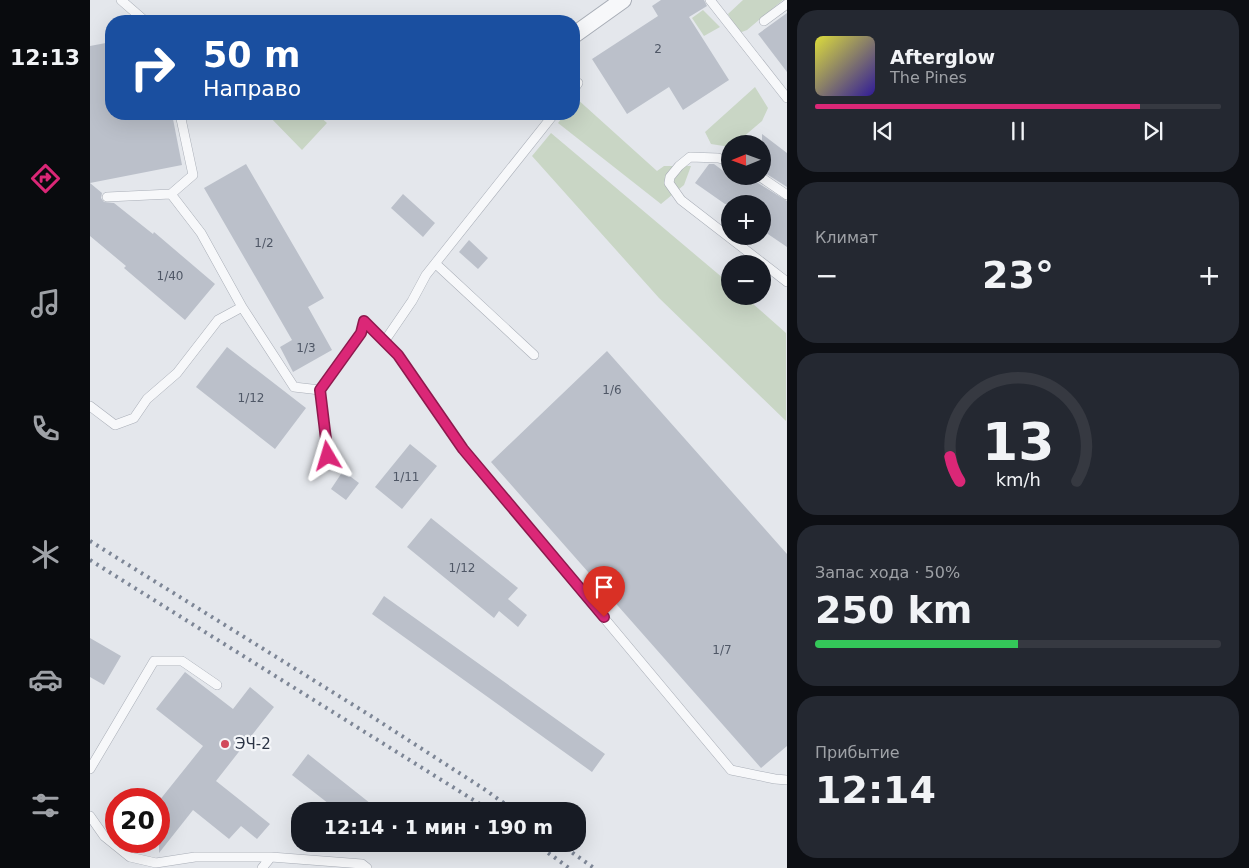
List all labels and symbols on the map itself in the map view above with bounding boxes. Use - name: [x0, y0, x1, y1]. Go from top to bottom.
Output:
- house number: 2: [654, 42, 662, 56]
- north arrow: [721, 135, 771, 185]
- house number: 1/2: [254, 236, 274, 250]
- house number: 1/40: [157, 269, 183, 283]
- house number: 1/3: [296, 341, 316, 355]
- house number: 1/6: [602, 383, 622, 397]
- house number: 1/12: [238, 391, 264, 405]
- position arrow: [301, 429, 353, 481]
- house number: 1/11: [393, 470, 419, 484]
- house number: 1/12: [449, 561, 475, 575]
- pin: [583, 566, 625, 617]
- house number: 1/7: [712, 643, 732, 657]
- place label: ЭЧ-2: [235, 735, 271, 753]
- marker: ЭЧ-2: [219, 738, 231, 750]
- speed limit sign: 20: [105, 788, 170, 853]

